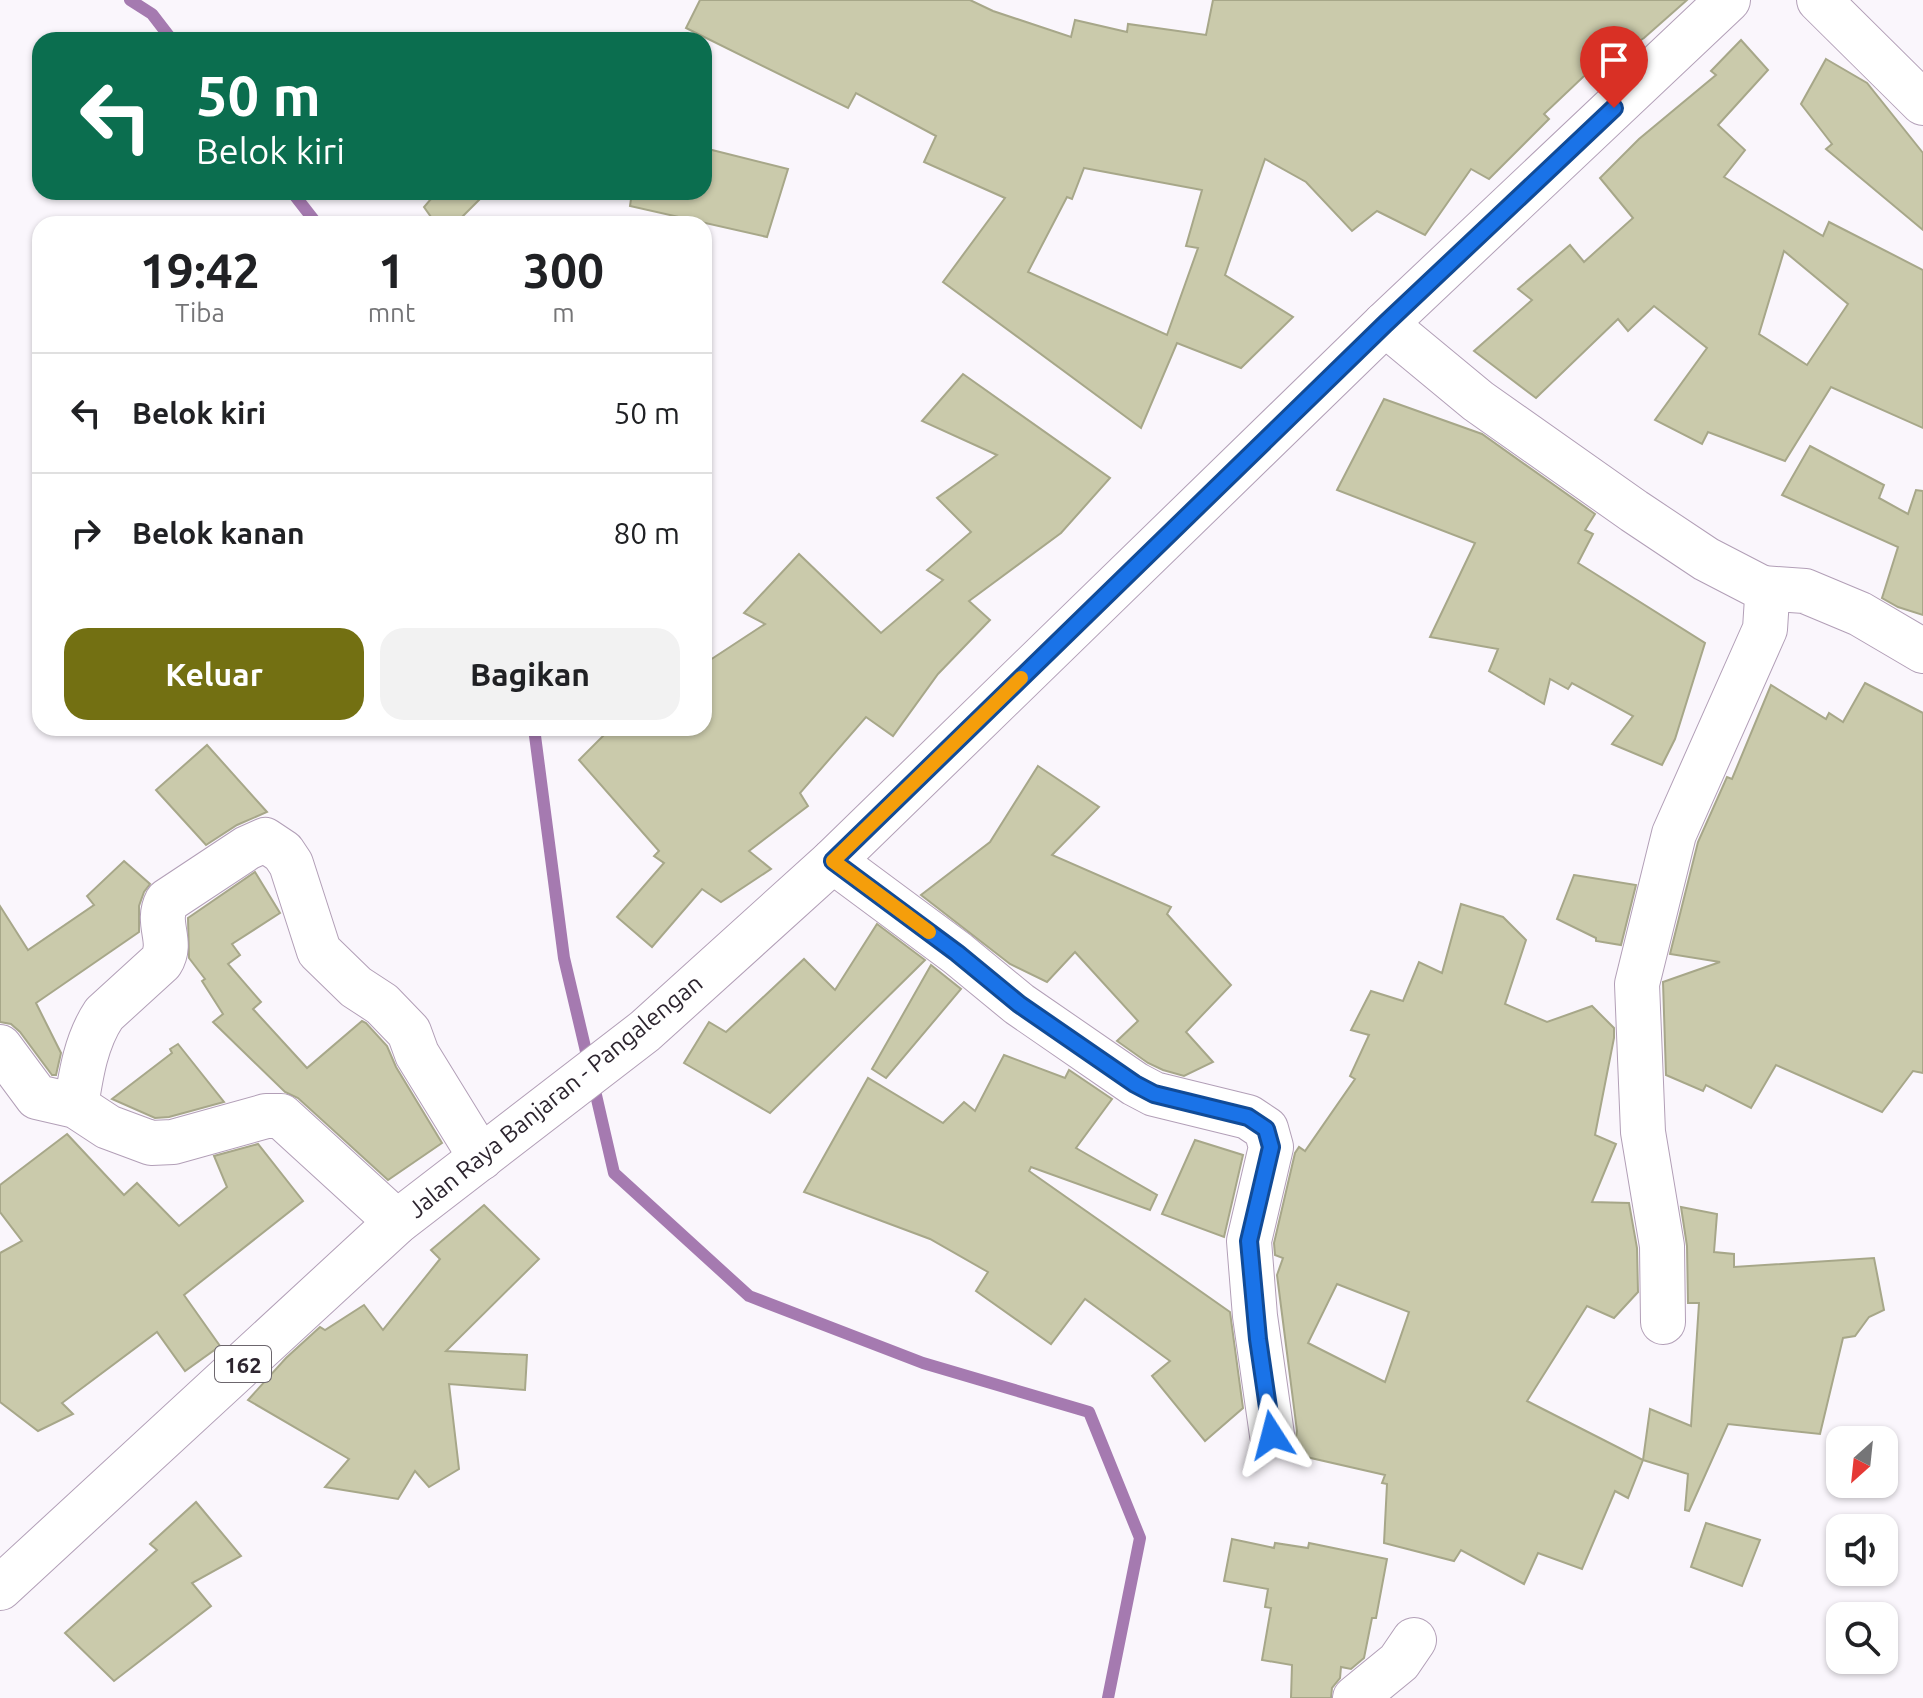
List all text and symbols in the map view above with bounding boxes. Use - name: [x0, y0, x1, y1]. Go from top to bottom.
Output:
- pin: [1580, 26, 1648, 108]
- icon: arrive: [1592, 38, 1636, 82]
- icon: left: [64, 64, 168, 168]
- text: 50 m: [196, 64, 321, 127]
- text: Belok kiri: [196, 130, 345, 171]
- text: 19:42: [140, 243, 260, 297]
- text: 1: [378, 243, 405, 297]
- text: 300: [523, 243, 604, 297]
- text: Tiba: [175, 298, 225, 327]
- text: mnt: [368, 298, 415, 327]
- text: m: [552, 298, 575, 327]
- icon: left: [64, 391, 108, 435]
- text: Belok kiri: [132, 396, 266, 430]
- text: 50 m: [613, 396, 680, 430]
- icon: right: [64, 511, 108, 555]
- text: Belok kanan: [132, 516, 305, 550]
- text: 80 m: [613, 516, 680, 550]
- button: Keluar: [64, 628, 364, 720]
- button: Bagikan: [380, 628, 680, 720]
- street label: Jalan Raya Banjaran - Pangalengan: [403, 969, 707, 1223]
- road number: 162: [215, 1346, 271, 1382]
- position arrow: [1230, 1393, 1314, 1477]
- north arrow: [1826, 1426, 1898, 1498]
- map controls: [1826, 1426, 1898, 1674]
- button: sound: [1826, 1514, 1898, 1586]
- button: search: [1826, 1602, 1898, 1674]

